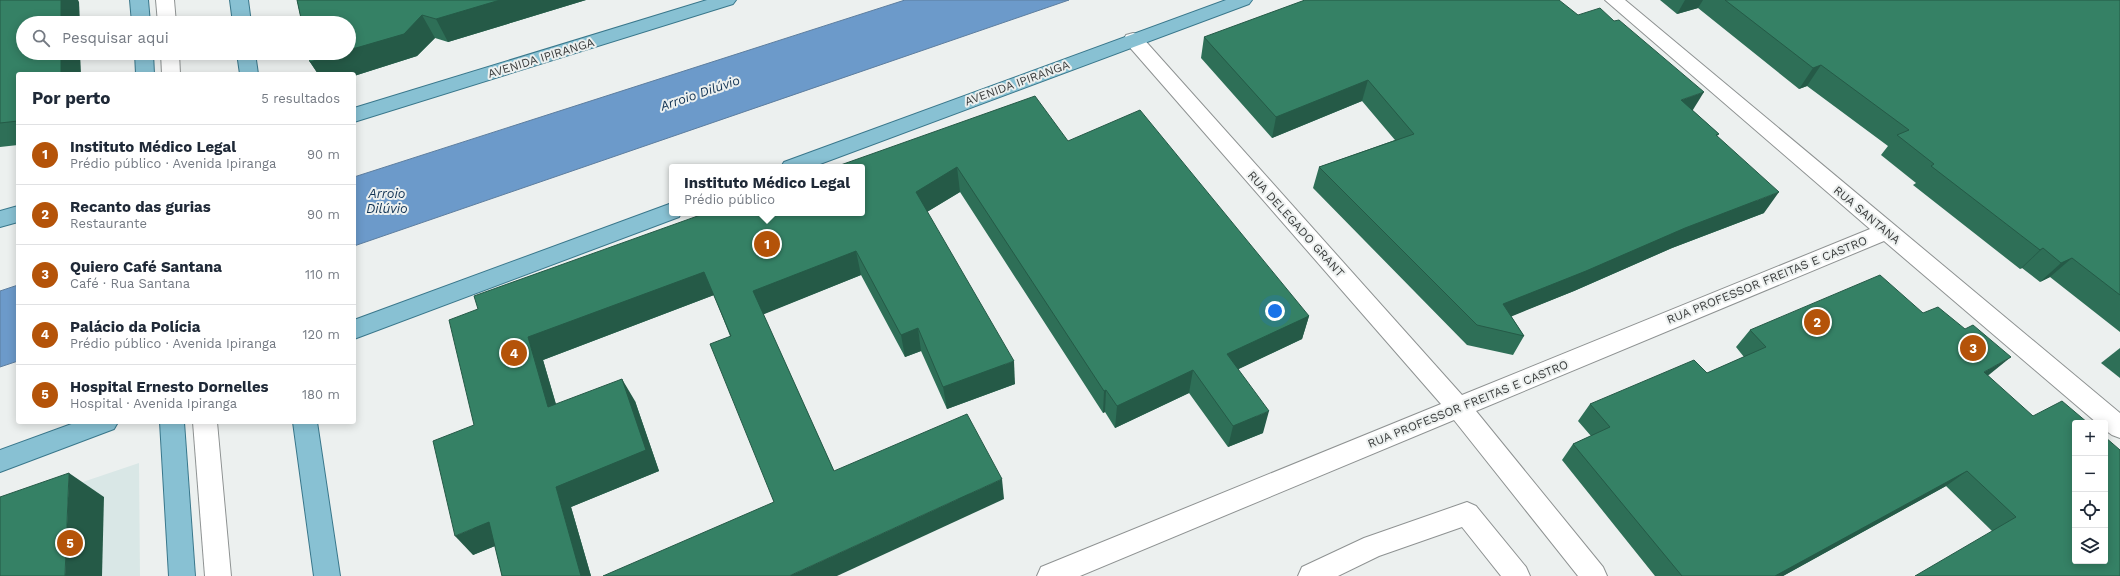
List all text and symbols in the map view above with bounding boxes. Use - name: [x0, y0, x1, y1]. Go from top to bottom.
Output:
- search box: [16, 16, 356, 60]
- icon: search: [30, 27, 52, 49]
- text: Pesquisar aqui: [62, 29, 169, 47]
- street label: AVENIDA IPIRANGA: [486, 35, 596, 81]
- street label: AVENIDA IPIRANGA: [963, 57, 1071, 109]
- water label: Arroio Dilúvio: [657, 72, 742, 114]
- text: Por perto: [32, 88, 110, 108]
- text: 5 resultados: [261, 91, 340, 106]
- text: Instituto Médico Legal: [70, 138, 236, 156]
- text: 1: [42, 147, 48, 162]
- text: 90 m: [307, 147, 340, 162]
- text: Prédio público · Avenida Ipiranga: [70, 156, 276, 171]
- popup: [669, 164, 865, 216]
- street label: RUA DELEGADO GRANT: [1245, 168, 1347, 280]
- text: Instituto Médico Legal: [684, 174, 850, 192]
- street label: RUA SANTANA: [1831, 183, 1903, 247]
- water label: Arroio Dilúvio: [366, 186, 408, 216]
- text: Prédio público: [684, 192, 775, 207]
- text: Recanto das gurias: [70, 198, 211, 216]
- text: 2: [41, 207, 49, 222]
- text: 90 m: [307, 207, 340, 222]
- text: Restaurante: [70, 216, 147, 231]
- pin: 1: [754, 229, 780, 259]
- street label: RUA PROFESSOR FREITAS E CASTRO: [1665, 233, 1869, 327]
- text: Quiero Café Santana: [70, 258, 222, 276]
- text: 3: [41, 267, 49, 282]
- text: 110 m: [305, 267, 340, 282]
- text: Café · Rua Santana: [70, 276, 190, 291]
- your location: [1265, 301, 1285, 321]
- pin: 2: [1804, 307, 1830, 337]
- text: Palácio da Polícia: [70, 318, 200, 336]
- text: 4: [41, 327, 49, 342]
- text: 120 m: [302, 327, 340, 342]
- pin: 3: [1960, 333, 1986, 363]
- text: Prédio público · Avenida Ipiranga: [70, 336, 276, 351]
- pin: 4: [501, 338, 527, 368]
- street label: RUA PROFESSOR FREITAS E CASTRO: [1366, 357, 1570, 451]
- text: Hospital Ernesto Dornelles: [70, 378, 269, 396]
- text: 5: [41, 387, 49, 402]
- text: 180 m: [302, 387, 340, 402]
- text: Hospital · Avenida Ipiranga: [70, 396, 237, 411]
- map controls: [2072, 420, 2108, 564]
- button: +: [2072, 420, 2108, 456]
- button: −: [2072, 456, 2108, 492]
- button: locate: [2072, 492, 2108, 528]
- pin: 5: [57, 528, 83, 558]
- button: layers: [2072, 528, 2108, 564]

